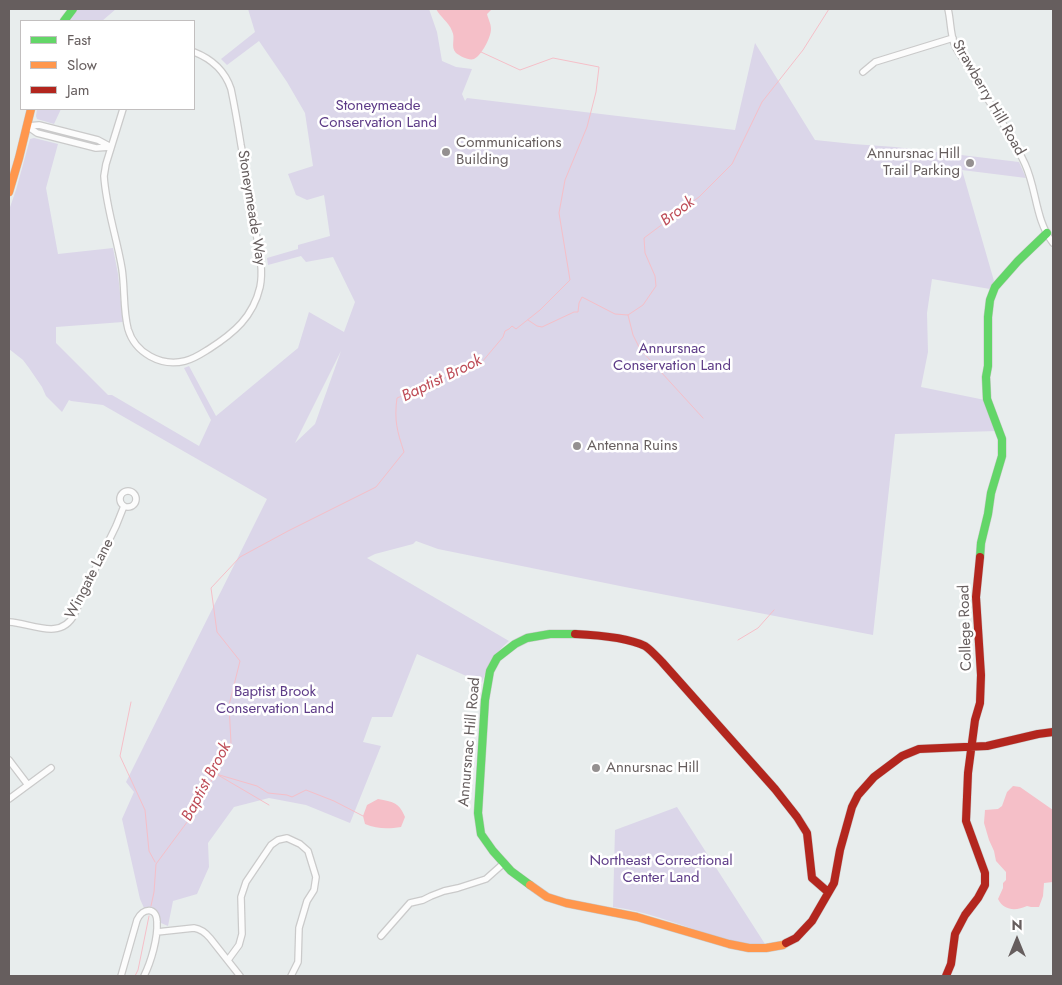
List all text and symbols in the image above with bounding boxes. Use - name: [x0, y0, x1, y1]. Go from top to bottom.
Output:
- legend: [20, 20, 195, 110]
- text: Fast: [67, 29, 91, 51]
- street label: Strawberry Hill Road: [948, 37, 1028, 159]
- text: Slow: [67, 54, 97, 76]
- text: Jam: [67, 79, 90, 101]
- park label: Stoneymeade Conservation Land: [319, 97, 437, 132]
- place label: Communications Building: [456, 134, 562, 169]
- place label: Annursnac Hill Trail Parking: [867, 145, 960, 180]
- marker: Communications Building: [440, 146, 452, 158]
- street label: Stoneymeade Way: [233, 149, 269, 267]
- marker: Annursnac Hill Trail Parking: [964, 157, 976, 169]
- water label: Brook: [657, 193, 699, 231]
- park label: Annursnac Conservation Land: [613, 340, 731, 375]
- water label: Baptist Brook: [399, 351, 485, 407]
- place label: Antenna Ruins: [587, 437, 678, 455]
- marker: Antenna Ruins: [571, 440, 583, 452]
- street label: Wingate Lane: [62, 536, 118, 622]
- street label: College Road: [956, 585, 976, 671]
- street label: Annursnac Hill Road: [455, 677, 485, 807]
- park label: Baptist Brook Conservation Land: [216, 683, 334, 718]
- water label: Baptist Brook: [178, 739, 236, 825]
- place label: Annursnac Hill: [606, 759, 699, 777]
- marker: Annursnac Hill: [590, 762, 602, 774]
- park label: Northeast Correctional Center Land: [589, 852, 733, 887]
- north arrow: [992, 915, 1042, 965]
- text: N: [1011, 915, 1023, 935]

